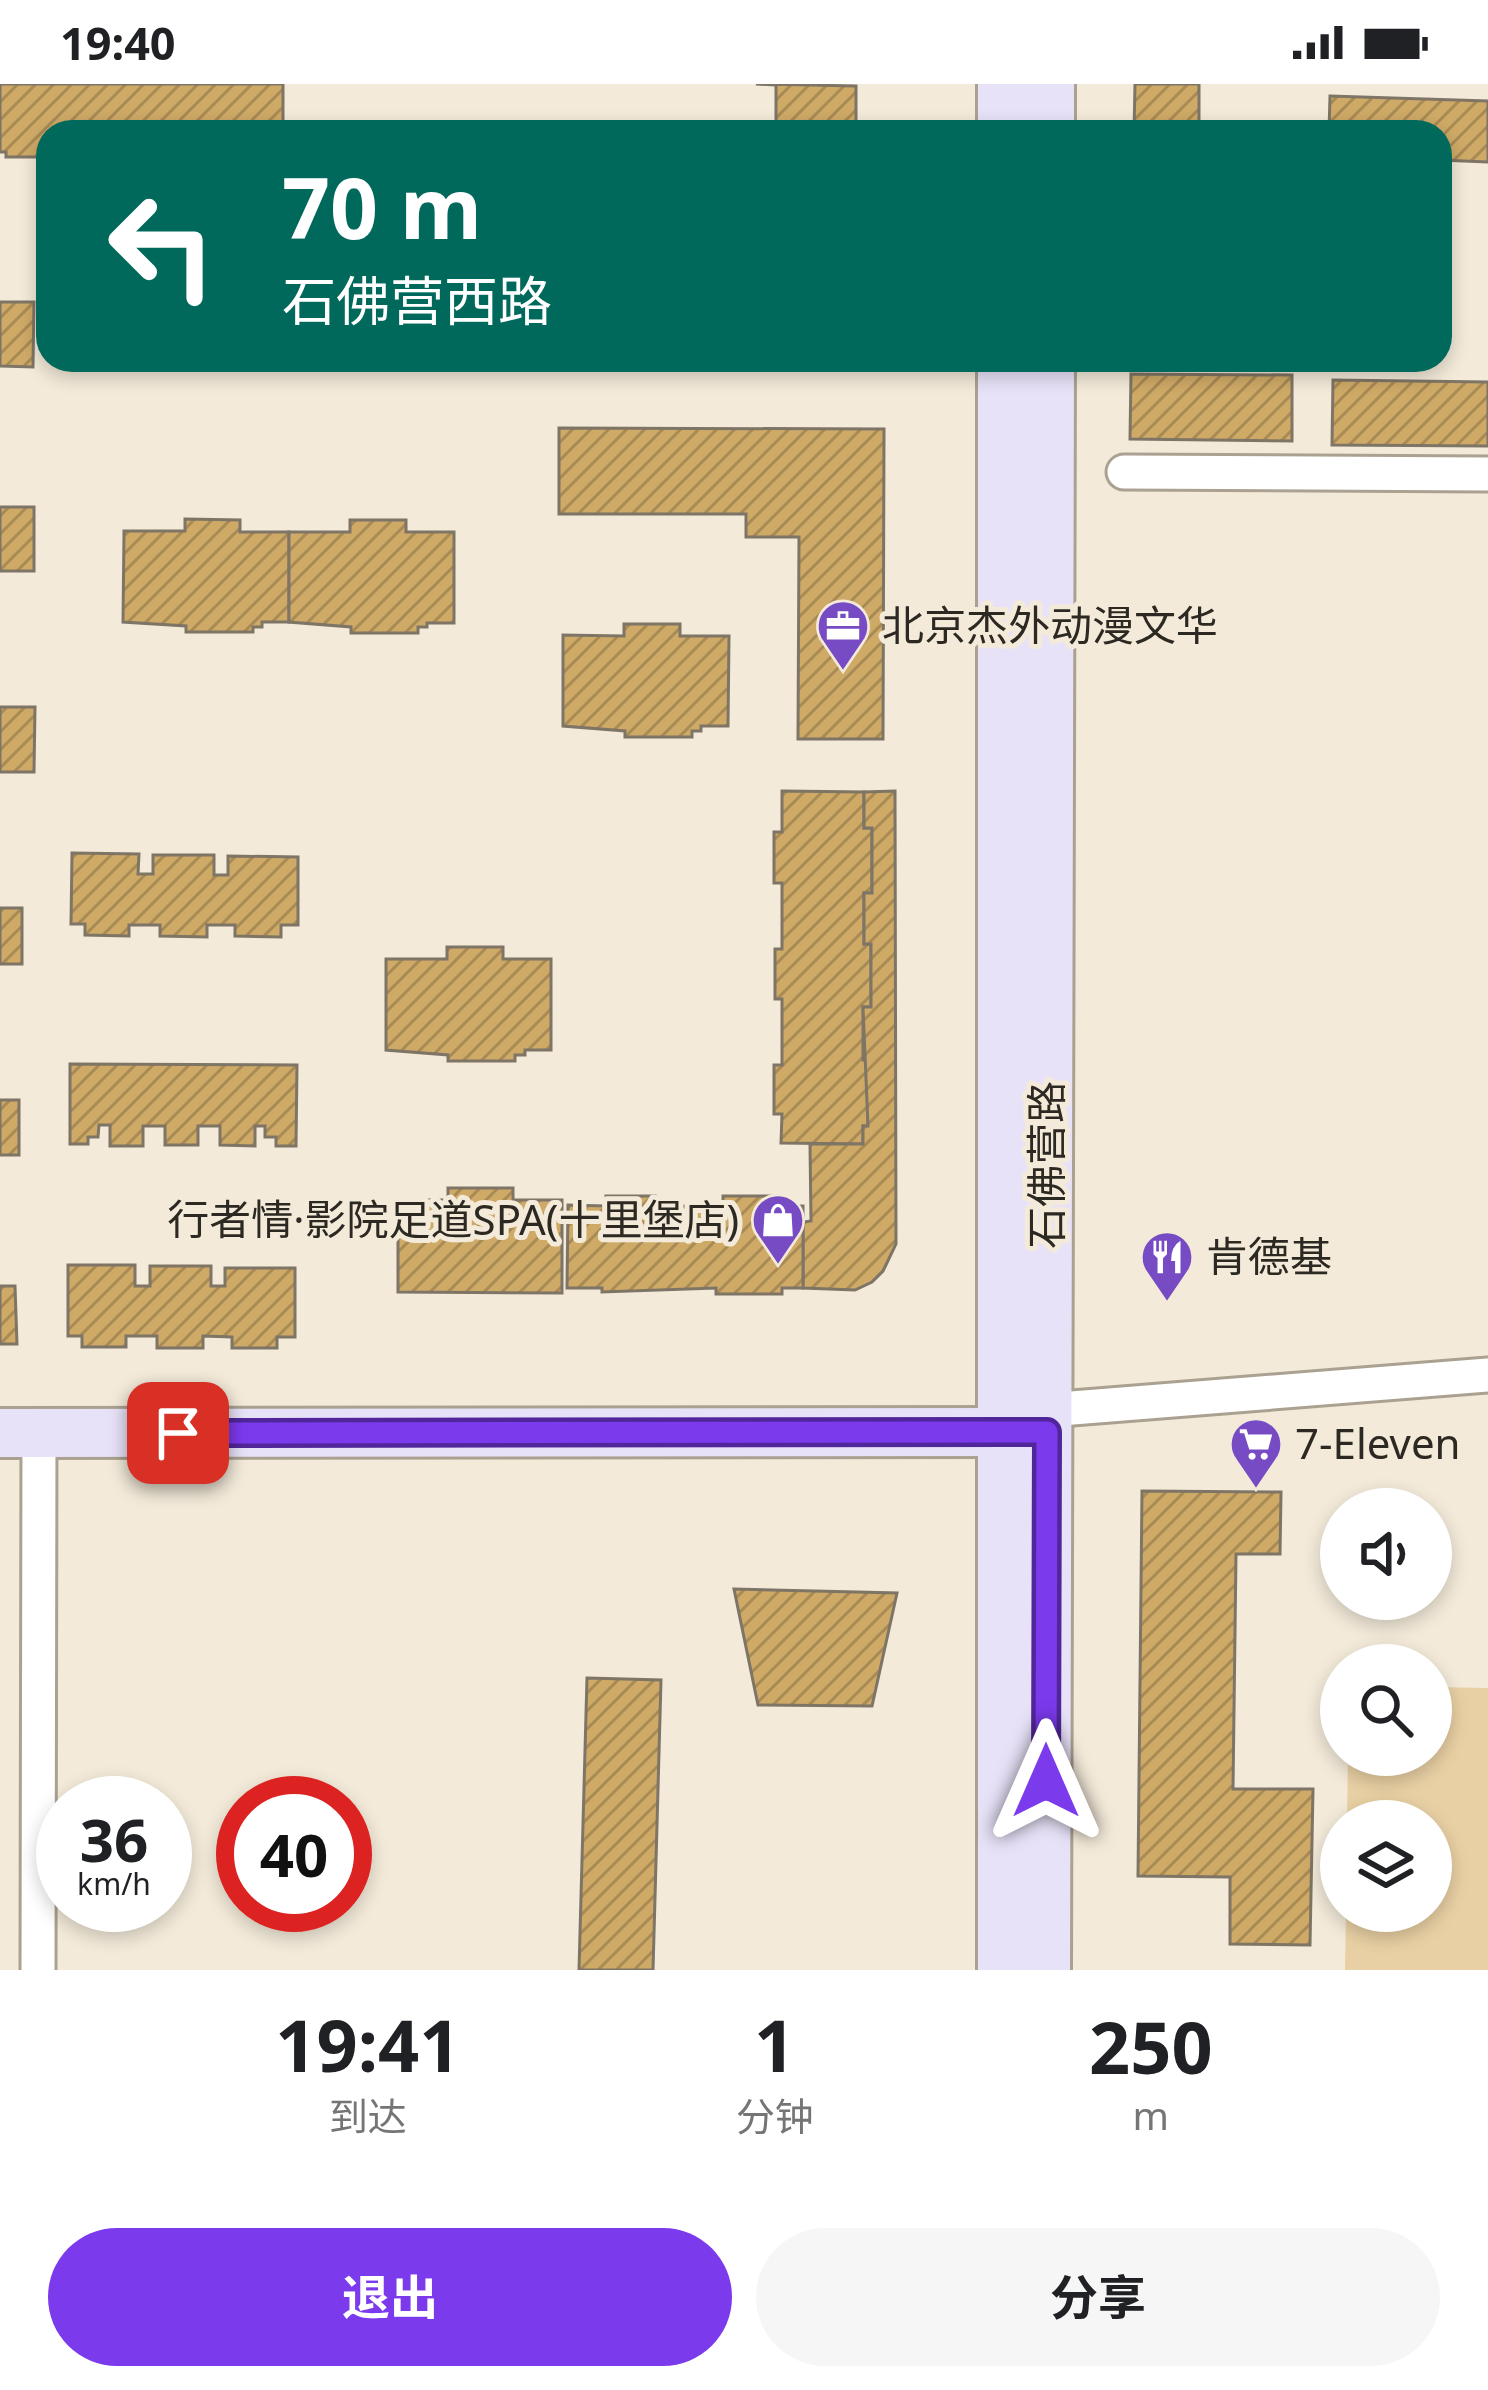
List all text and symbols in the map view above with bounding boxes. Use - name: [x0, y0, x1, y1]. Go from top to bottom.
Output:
- text: 19:40: [60, 12, 176, 73]
- text: 70 m: [282, 149, 482, 264]
- icon: left: [84, 168, 240, 324]
- text: 石佛营西路: [282, 263, 552, 337]
- place label: 北京杰外动漫文华: [882, 596, 1218, 653]
- office icon: 北京杰外动漫文华: [815, 598, 871, 672]
- street label: 石佛营路: [1017, 1081, 1074, 1249]
- place label: 行者情·影院足道SPA(十里堡店): [167, 1190, 739, 1247]
- shop icon: 行者情·影院足道SPA(十里堡店): [750, 1192, 806, 1266]
- place label: 肯德基: [1206, 1227, 1332, 1284]
- restaurant icon: 肯德基: [1139, 1229, 1195, 1303]
- pin: [127, 1382, 229, 1484]
- icon: arrive: [145, 1400, 211, 1466]
- place label: 7-Eleven: [1295, 1414, 1461, 1471]
- supermarket icon: 7-Eleven: [1228, 1416, 1284, 1490]
- map controls: [1320, 1488, 1452, 1932]
- button: sound: [1320, 1488, 1452, 1620]
- button: search: [1320, 1644, 1452, 1776]
- position arrow: [983, 1718, 1109, 1844]
- speed limit sign: 40: [216, 1776, 372, 1932]
- text: 36: [80, 1798, 148, 1880]
- button: layers: [1320, 1800, 1452, 1932]
- text: km/h: [77, 1863, 151, 1904]
- text: 19:41: [275, 1995, 460, 2093]
- text: 1: [754, 1995, 795, 2093]
- text: 250: [1089, 1997, 1213, 2095]
- text: m: [1133, 2088, 1169, 2141]
- text: 到达: [329, 2089, 407, 2142]
- text: 分钟: [736, 2089, 814, 2142]
- button: 退出: [48, 2228, 732, 2366]
- button: 分享: [756, 2228, 1440, 2366]

